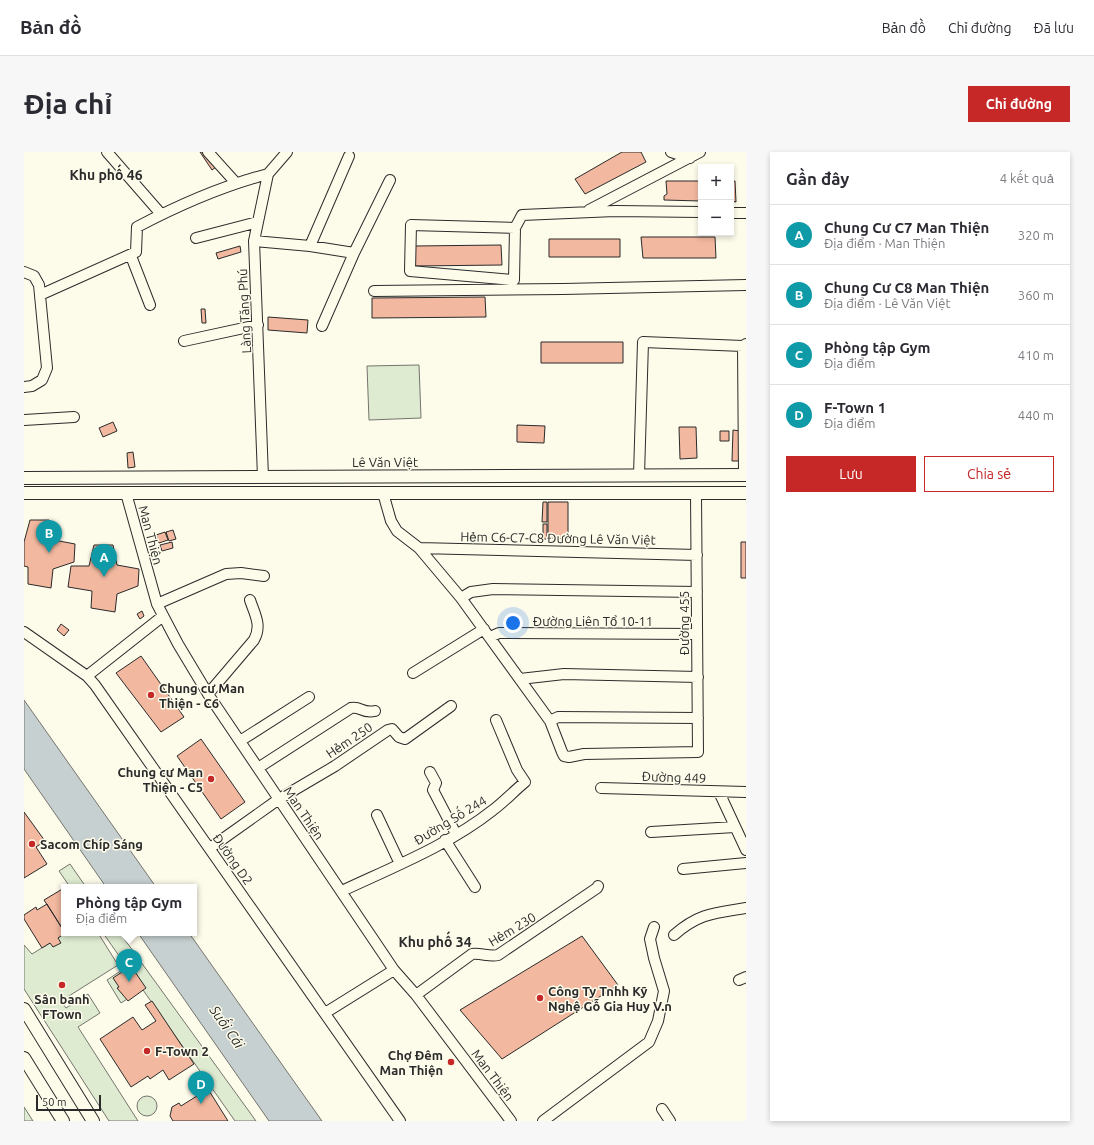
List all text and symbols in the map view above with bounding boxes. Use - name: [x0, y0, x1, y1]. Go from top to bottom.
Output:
- text: Bản đồ: [20, 16, 82, 38]
- text: Bản đồ: [882, 20, 926, 36]
- text: Chỉ đường: [948, 20, 1012, 36]
- text: Đã lưu: [1034, 20, 1074, 36]
- button: Chỉ đường: [968, 86, 1070, 122]
- text: Địa chỉ: [24, 88, 112, 119]
- district label: Khu phố 46: [69, 164, 143, 183]
- map controls: [698, 164, 734, 236]
- button: +: [698, 164, 734, 200]
- text: Gần đây: [786, 169, 849, 188]
- text: 4 kết quả: [1000, 171, 1054, 185]
- button: −: [698, 200, 734, 236]
- text: Chung Cư C7 Man Thiện: [824, 219, 989, 236]
- text: A: [794, 228, 804, 242]
- text: 320 m: [1018, 228, 1054, 242]
- text: Địa điểm · Man Thiện: [824, 236, 945, 250]
- street label: Làng Tăng Phú: [235, 268, 253, 354]
- text: Chung Cư C8 Man Thiện: [824, 279, 989, 296]
- text: B: [795, 288, 803, 302]
- text: 360 m: [1018, 288, 1054, 302]
- text: Địa điểm · Lê Văn Việt: [824, 296, 951, 310]
- text: Phòng tập Gym: [824, 339, 931, 356]
- text: C: [795, 348, 803, 362]
- text: 410 m: [1018, 348, 1054, 362]
- text: Địa điểm: [824, 356, 875, 370]
- text: F-Town 1: [824, 399, 886, 416]
- text: D: [794, 408, 804, 422]
- text: 440 m: [1018, 408, 1054, 422]
- text: Địa điểm: [824, 416, 875, 430]
- street label: Lê Văn Việt: [352, 455, 418, 470]
- button: Lưu: [786, 456, 916, 492]
- button: Chia sẻ: [924, 456, 1054, 492]
- street label: Man Thiện: [135, 504, 166, 566]
- pin: B: [36, 520, 62, 553]
- street label: Hẻm C6-C7-C8 Đường Lê Văn Việt: [460, 529, 656, 548]
- pin: A: [91, 544, 117, 577]
- street label: Đường 455: [677, 591, 691, 655]
- your location: [503, 613, 523, 633]
- street label: Đường Liên Tổ 10-11: [533, 614, 653, 628]
- place label: Chung cư Man Thiện - C6: [159, 681, 245, 710]
- marker: Chung cư Man Thiện - C6: [146, 690, 156, 700]
- street label: Hẻm 250: [323, 720, 375, 760]
- place label: Chung cư Man Thiện - C5: [117, 765, 203, 794]
- street label: Đường 449: [642, 769, 706, 785]
- marker: Chung cư Man Thiện - C5: [206, 774, 216, 784]
- street label: Man Thiện: [280, 784, 327, 843]
- street label: Đường Số 244: [410, 791, 489, 847]
- street label: Đường D2: [210, 831, 256, 887]
- place label: Sacom Chíp Sáng: [40, 837, 143, 851]
- marker: Sacom Chíp Sáng: [27, 839, 37, 849]
- popup: [61, 884, 197, 936]
- text: Phòng tập Gym: [76, 894, 182, 911]
- street label: Hẻm 230: [486, 909, 538, 949]
- text: Địa điểm: [76, 911, 127, 925]
- district label: Khu phố 34: [398, 931, 472, 950]
- pin: C: [116, 949, 142, 982]
- marker: Sân banh FTown: [57, 980, 67, 990]
- place label: Công Ty Tnhh Kỹ Nghệ Gỗ Gia Huy V.n: [548, 984, 672, 1013]
- place label: Sân banh FTown: [34, 992, 90, 1021]
- marker: Công Ty Tnhh Kỹ Nghệ Gỗ Gia Huy V.n: [535, 993, 545, 1003]
- water label: Suối Cái: [206, 1000, 250, 1052]
- place label: F-Town 2: [155, 1044, 209, 1058]
- marker: F-Town 2: [142, 1046, 152, 1056]
- street label: Man Thiện: [468, 1047, 517, 1104]
- place label: Chợ Đêm Man Thiện: [380, 1048, 443, 1077]
- marker: Chợ Đêm Man Thiện: [446, 1057, 456, 1067]
- pin: D: [188, 1071, 214, 1104]
- scale bar: [36, 1093, 101, 1112]
- text: 50 m: [42, 1096, 66, 1108]

